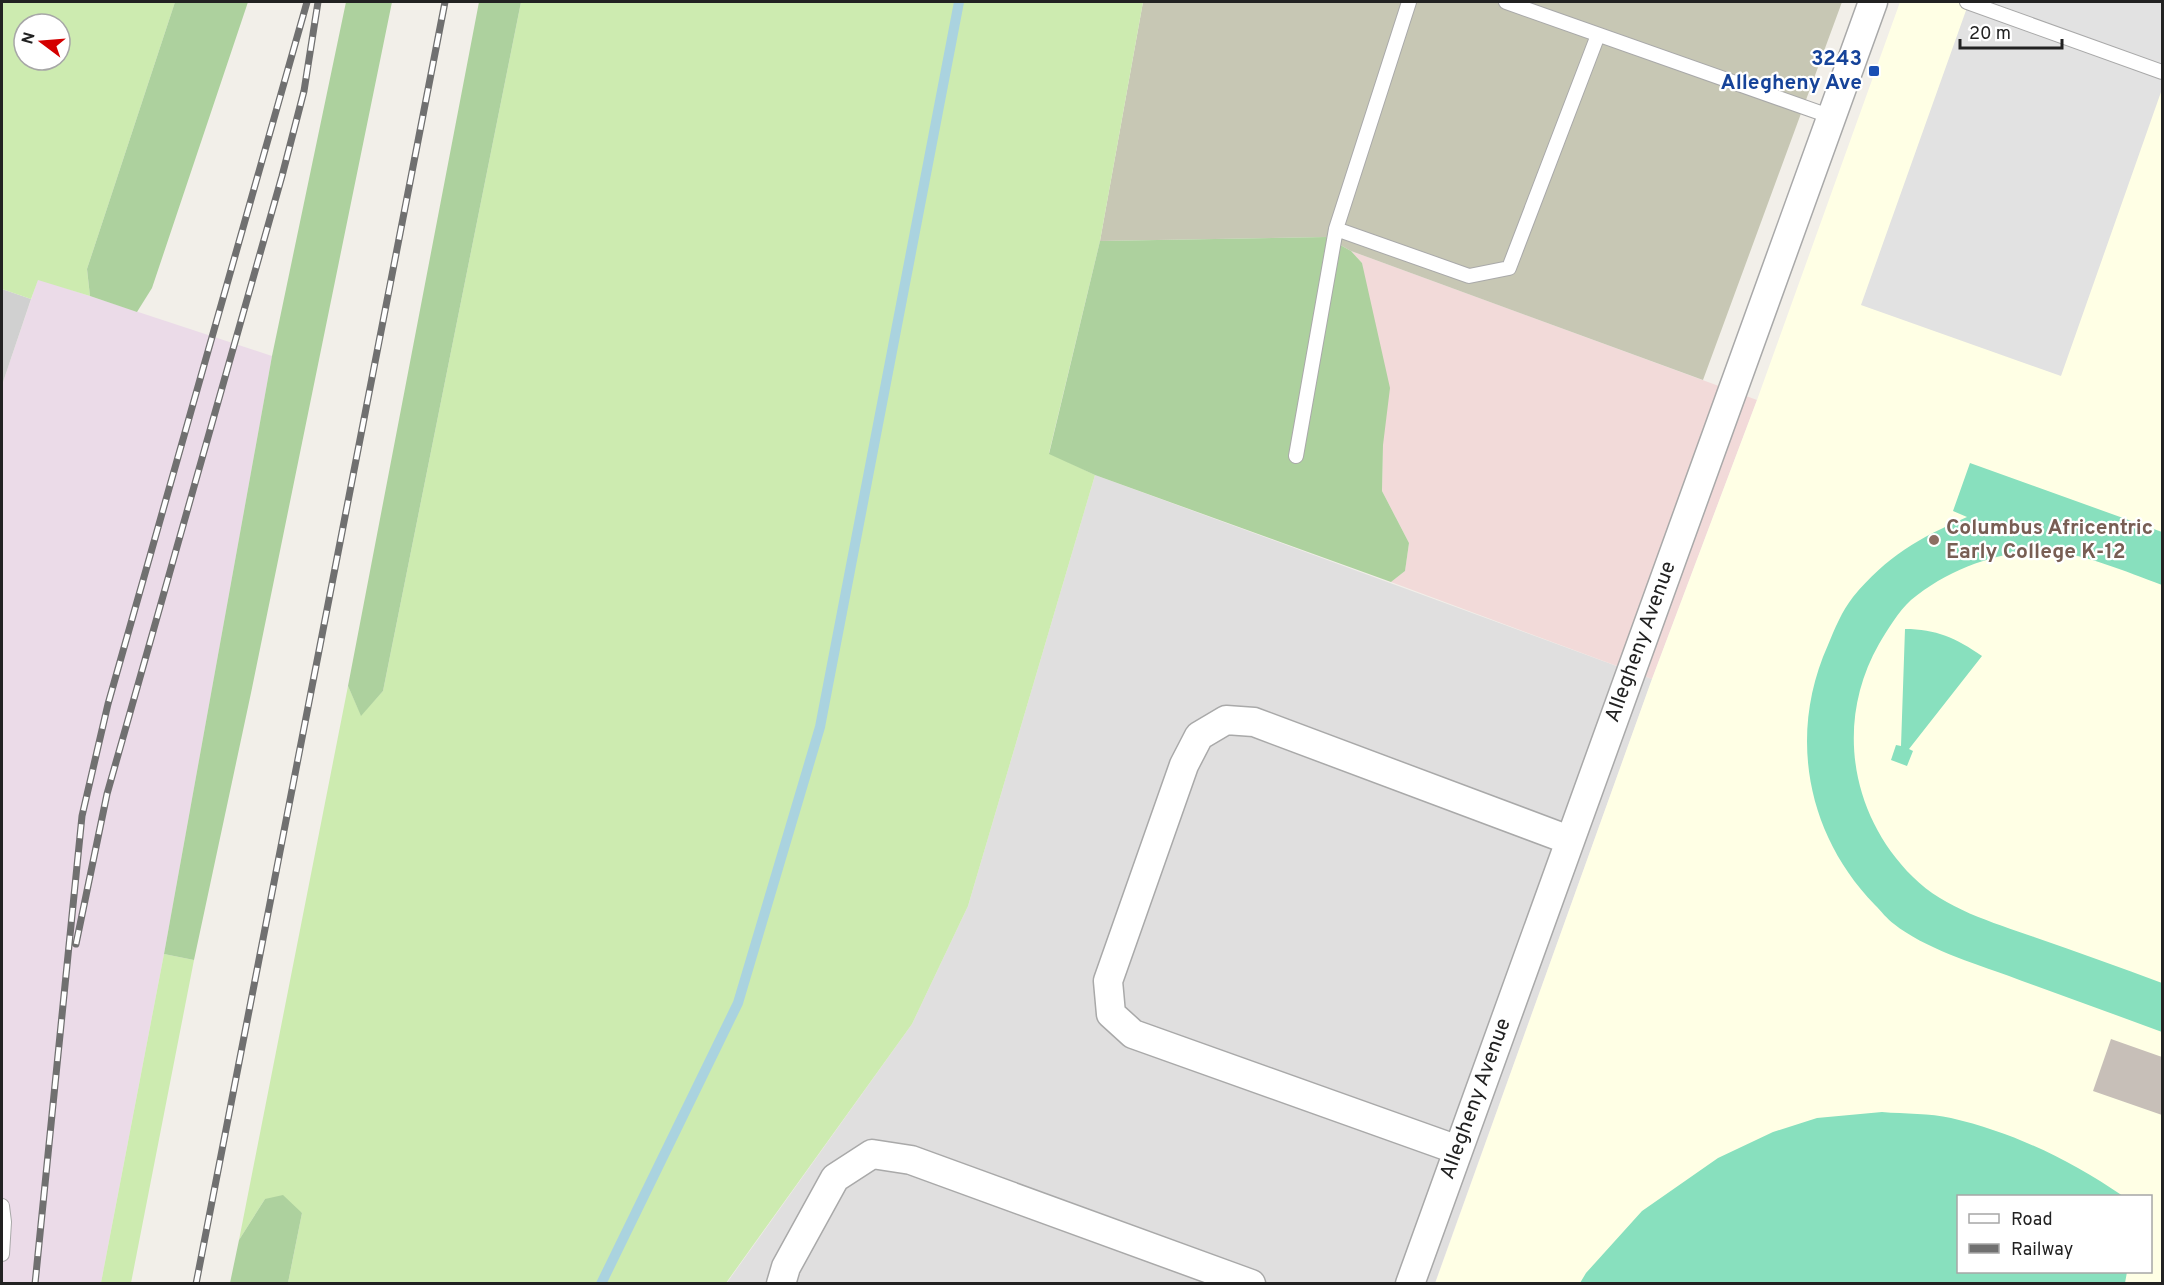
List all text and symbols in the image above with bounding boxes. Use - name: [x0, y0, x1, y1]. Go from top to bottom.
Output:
- north arrow: [12, 12, 72, 72]
- scale bar: [1960, 12, 2062, 50]
- text: 20 m: [1969, 23, 2011, 46]
- text: N: [18, 30, 41, 47]
- place label: 3243 Allegheny Ave: [1721, 46, 1862, 97]
- marker: 3243 Allegheny Ave: [1867, 64, 1881, 78]
- place label: Columbus Africentric Early College K-12: [1946, 515, 2153, 566]
- marker: Columbus Africentric Early College K-12: [1927, 533, 1941, 547]
- street label: Allegheny Avenue: [1599, 558, 1683, 726]
- street label: Allegheny Avenue: [1434, 1015, 1518, 1183]
- legend: [1957, 1195, 2152, 1273]
- text: Road: [2011, 1209, 2053, 1232]
- text: Railway: [2011, 1239, 2073, 1262]

